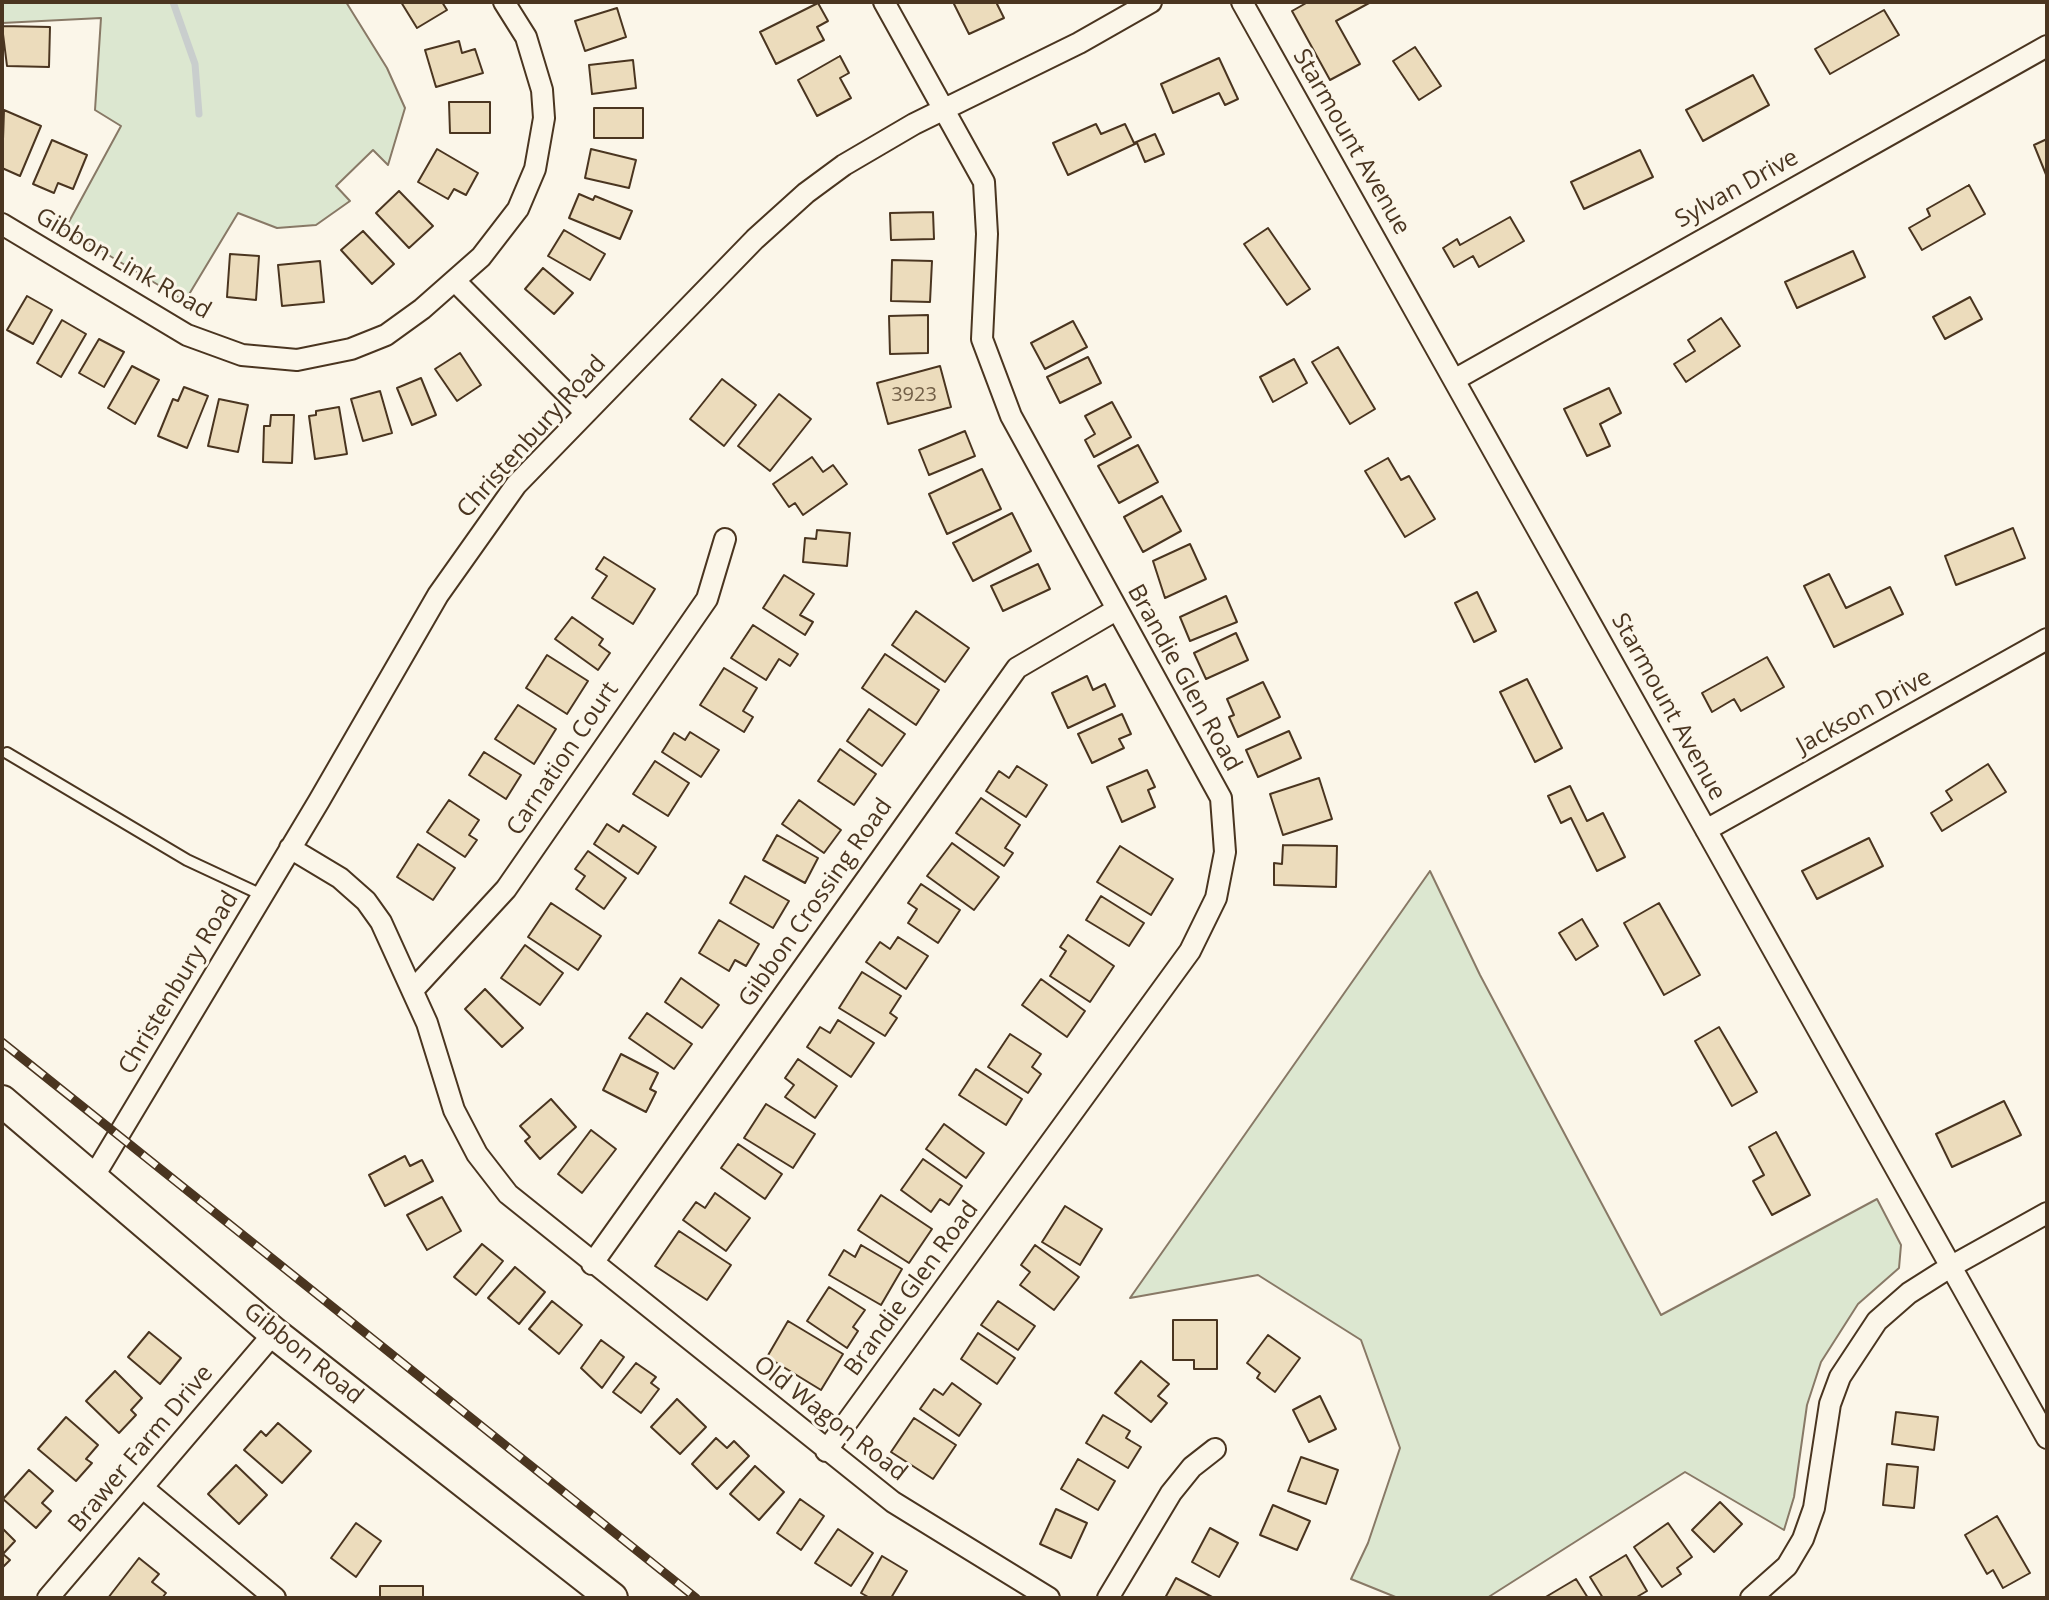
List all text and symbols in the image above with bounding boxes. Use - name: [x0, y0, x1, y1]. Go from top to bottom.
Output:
- street label: Starmount Avenue: [1286, 44, 1416, 240]
- street label: Sylvan Drive: [1670, 143, 1804, 235]
- street label: Gibbon Link Road: [30, 202, 216, 326]
- street label: Christenbury Road: [451, 350, 613, 524]
- house number: 3923: [891, 383, 937, 407]
- street label: Brandie Glen Road: [1121, 580, 1247, 776]
- street label: Starmount Avenue: [1605, 608, 1731, 806]
- street label: Jackson Drive: [1792, 663, 1936, 761]
- street label: Carnation Court: [501, 677, 625, 841]
- street label: Gibbon Crossing Road: [733, 793, 899, 1013]
- street label: Christenbury Road: [113, 886, 245, 1080]
- street label: Brandie Glen Road: [839, 1196, 985, 1382]
- street label: Gibbon Road: [237, 1297, 369, 1411]
- street label: Old Wagon Road: [748, 1350, 912, 1488]
- street label: Brawer Farm Drive: [63, 1360, 219, 1538]

